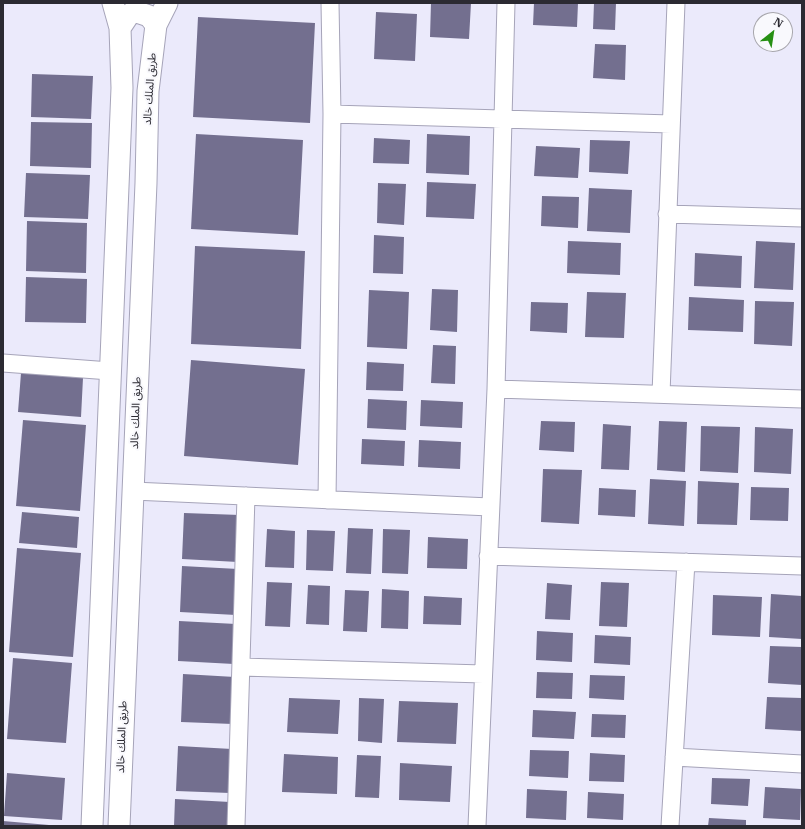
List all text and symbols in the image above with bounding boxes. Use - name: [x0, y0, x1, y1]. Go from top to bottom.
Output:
- north arrow: [753, 12, 793, 52]
- text: N: [771, 14, 786, 31]
- street label: طريق الملك خالد: [141, 52, 159, 126]
- street label: طريق الملك خالد: [128, 377, 144, 449]
- street label: طريق الملك خالد: [114, 701, 130, 773]

